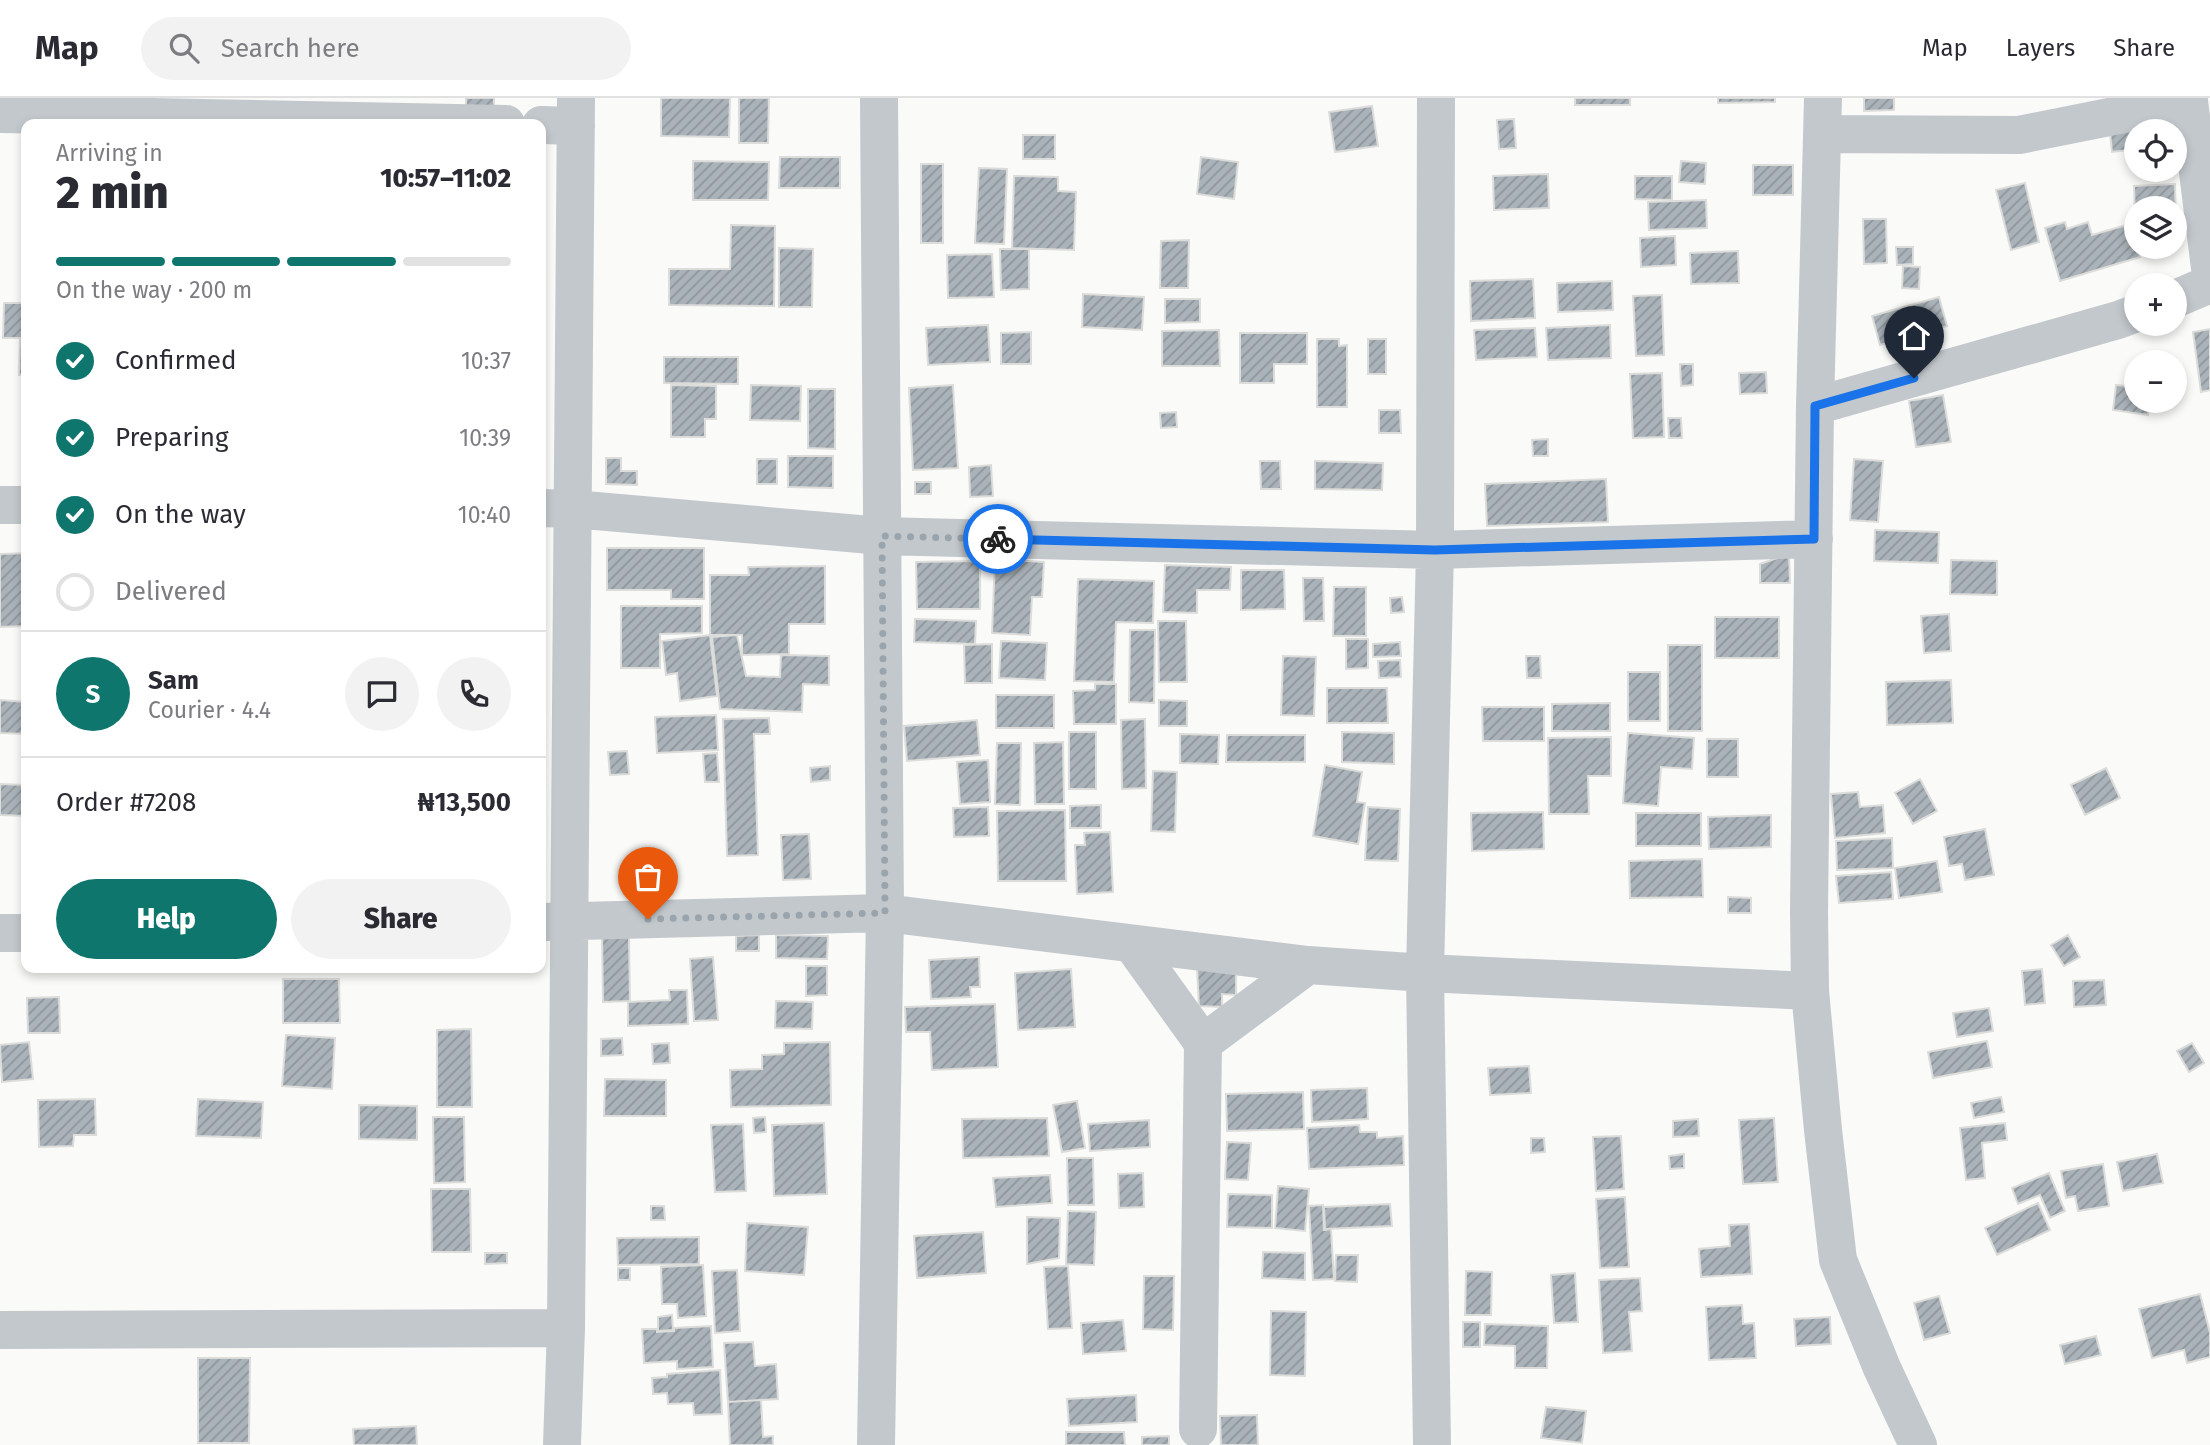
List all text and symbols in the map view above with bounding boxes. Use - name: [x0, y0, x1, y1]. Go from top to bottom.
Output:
- search box: [141, 17, 631, 80]
- text: Map: [35, 28, 99, 68]
- icon: search: [165, 29, 203, 67]
- text: Search here: [221, 33, 360, 64]
- text: Map: [1922, 34, 1968, 62]
- text: Layers: [2006, 34, 2075, 62]
- text: Share: [2113, 34, 2175, 62]
- map controls: [2124, 119, 2187, 413]
- button: locate: [2124, 119, 2187, 182]
- text: Arriving in: [56, 139, 163, 167]
- text: 10:57–11:02: [380, 163, 511, 194]
- text: 2 min: [56, 165, 169, 220]
- button: layers: [2124, 196, 2187, 259]
- button: +: [2124, 273, 2187, 336]
- text: On the way · 200 m: [56, 276, 252, 304]
- pin: [1884, 306, 1944, 378]
- icon: home: [1895, 317, 1933, 355]
- icon: check: [56, 342, 94, 380]
- text: Confirmed: [115, 345, 236, 376]
- text: 10:37: [461, 347, 511, 375]
- button: −: [2124, 350, 2187, 413]
- icon: check: [56, 419, 94, 457]
- text: Preparing: [115, 422, 228, 453]
- text: 10:39: [459, 424, 511, 452]
- icon: check: [56, 496, 94, 534]
- text: On the way: [115, 499, 246, 530]
- text: 10:40: [458, 501, 511, 529]
- courier: [963, 504, 1033, 574]
- icon: bike: [979, 520, 1017, 558]
- text: Delivered: [115, 576, 227, 607]
- button: chat: [345, 657, 419, 731]
- button: phone: [437, 657, 511, 731]
- text: Sam: [148, 665, 199, 696]
- text: S: [86, 679, 100, 710]
- text: Courier · 4.4: [148, 696, 271, 724]
- text: Order #7208: [56, 787, 196, 818]
- text: ₦13,500: [418, 787, 511, 818]
- pin: [618, 847, 678, 919]
- icon: bag: [629, 858, 667, 896]
- button: Help: [56, 879, 277, 959]
- button: Share: [291, 879, 511, 959]

